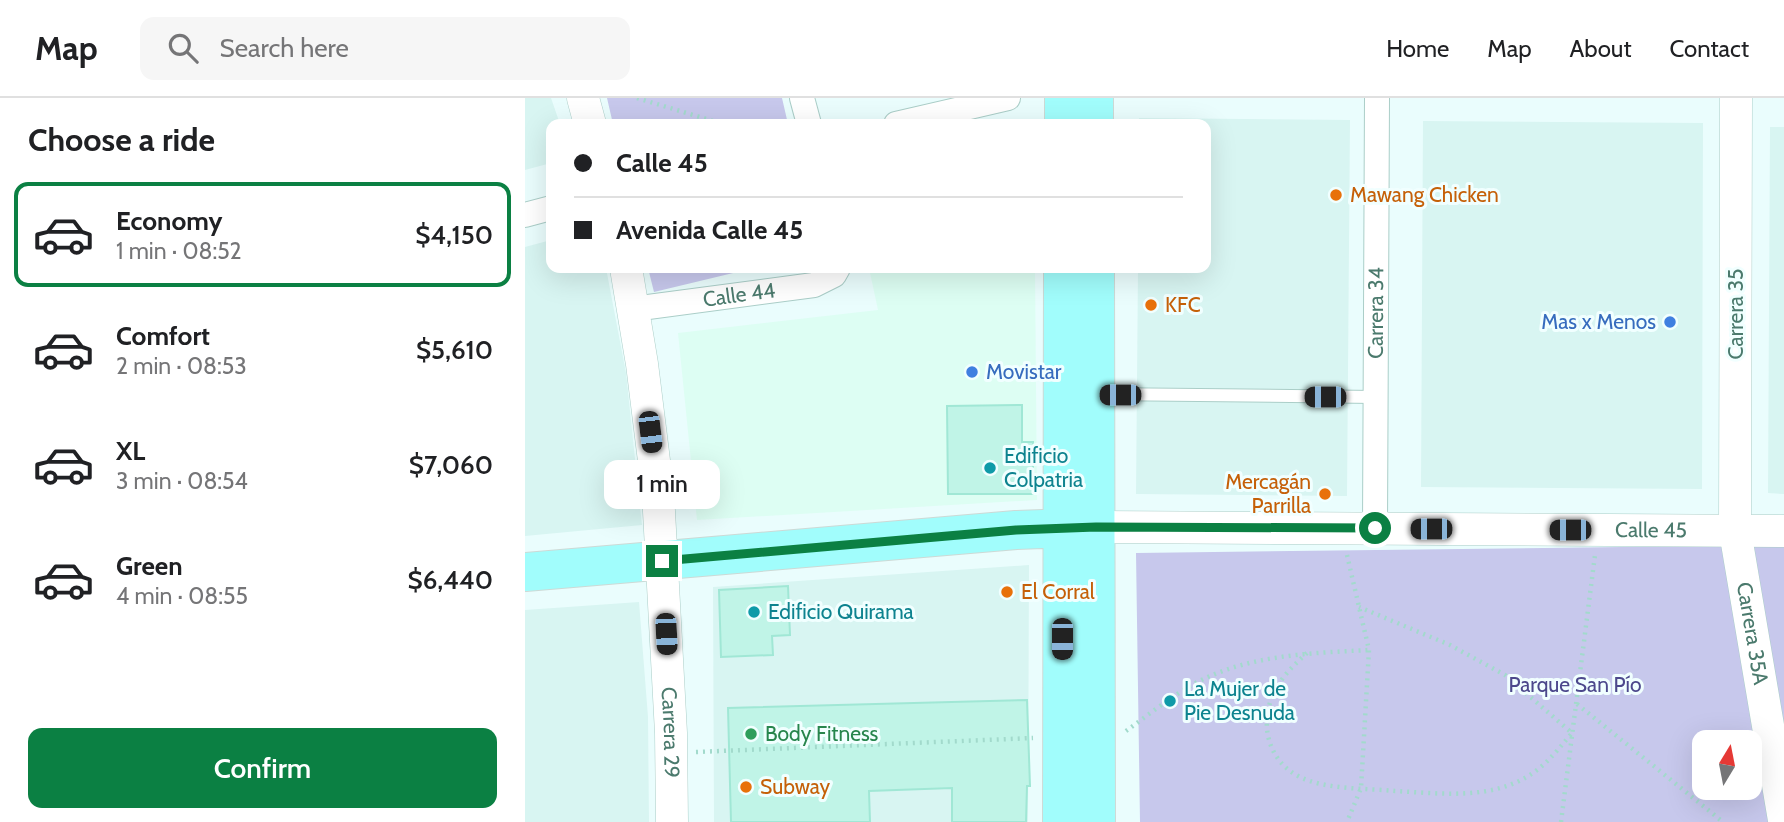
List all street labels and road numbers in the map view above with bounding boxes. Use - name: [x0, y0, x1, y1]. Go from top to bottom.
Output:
- street label: Carrera 34: [1363, 267, 1388, 359]
- street label: Carrera 35: [1723, 269, 1748, 359]
- street label: Calle 44: [701, 277, 777, 312]
- street label: Calle 45: [1615, 517, 1687, 542]
- street label: Carrera 35A: [1732, 580, 1774, 687]
- street label: Carrera 29: [657, 686, 685, 778]

